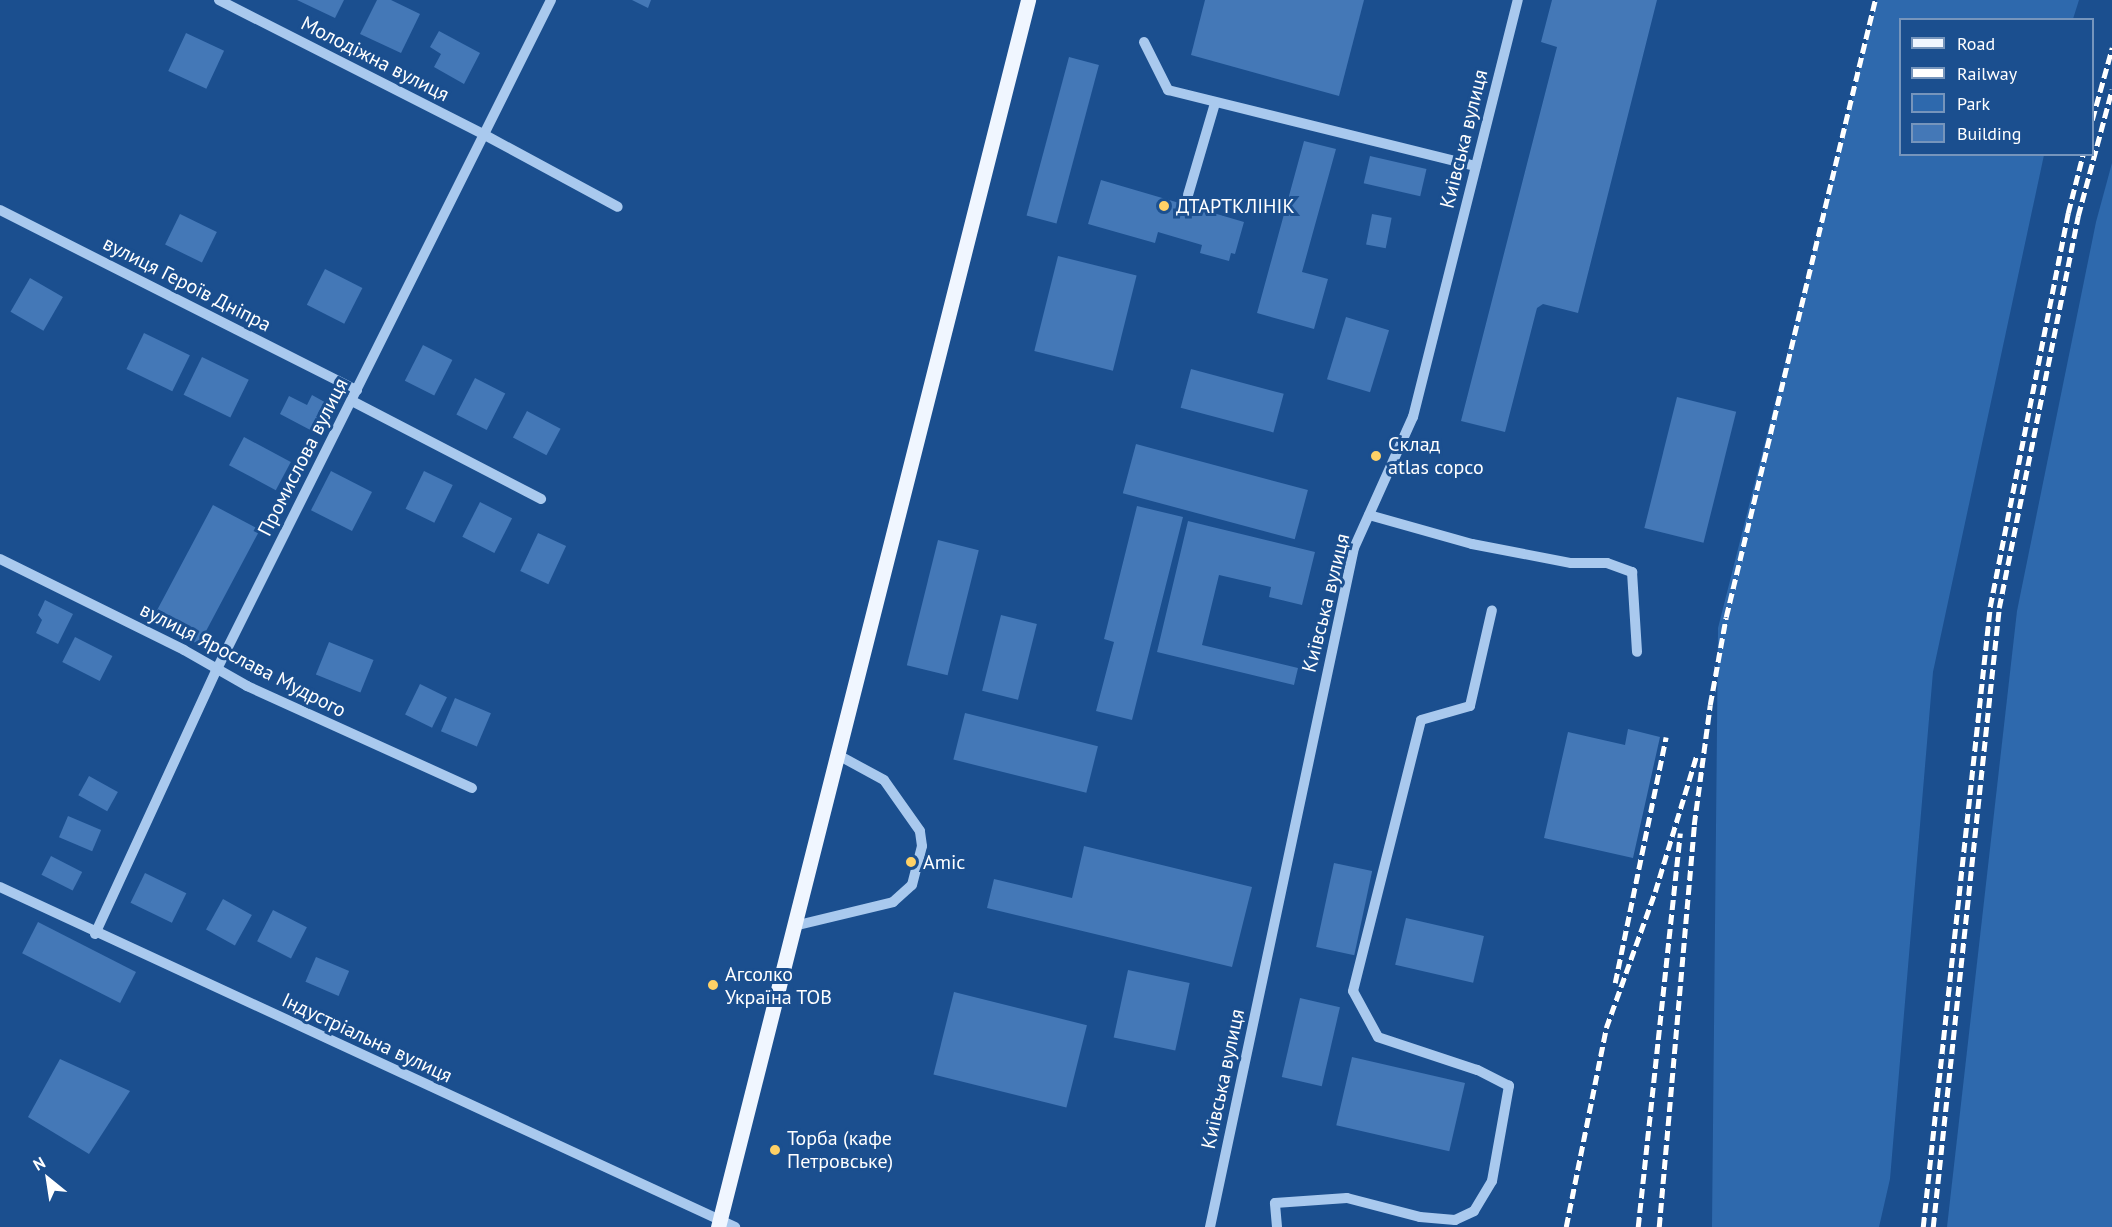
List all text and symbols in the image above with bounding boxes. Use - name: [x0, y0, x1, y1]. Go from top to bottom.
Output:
- street label: Молодіжна вулиця: [297, 11, 453, 107]
- legend: [1899, 18, 2094, 156]
- text: Road: [1957, 32, 1995, 55]
- text: Railway: [1957, 62, 2017, 85]
- street label: Київська вулиця: [1435, 67, 1493, 211]
- text: Park: [1957, 92, 1990, 115]
- text: Building: [1957, 122, 2021, 145]
- place label: ДТАРТКЛІНІК: [1176, 194, 1295, 218]
- marker: ДТАРТКЛІНІК: [1157, 199, 1171, 213]
- street label: вулиця Героїв Дніпра: [99, 231, 275, 337]
- street label: Промислова вулиця: [253, 374, 353, 540]
- place label: Склад atlas copco: [1388, 432, 1484, 479]
- marker: Склад atlas copco: [1369, 449, 1383, 463]
- street label: Київська вулиця: [1297, 531, 1355, 675]
- street label: вулиця Ярослава Мудрого: [136, 598, 350, 722]
- place label: Amic: [923, 850, 965, 874]
- marker: Amic: [904, 855, 918, 869]
- place label: Агсолко Україна ТОВ: [725, 962, 832, 1009]
- marker: Агсолко Україна ТОВ: [706, 978, 720, 992]
- street label: Індустріальна вулиця: [278, 988, 456, 1088]
- street label: Київська вулиця: [1196, 1007, 1250, 1151]
- place label: Торба (кафе Петровське): [787, 1126, 893, 1173]
- marker: Торба (кафе Петровське): [768, 1143, 782, 1157]
- north arrow: [18, 1149, 78, 1209]
- text: N: [29, 1152, 49, 1175]

